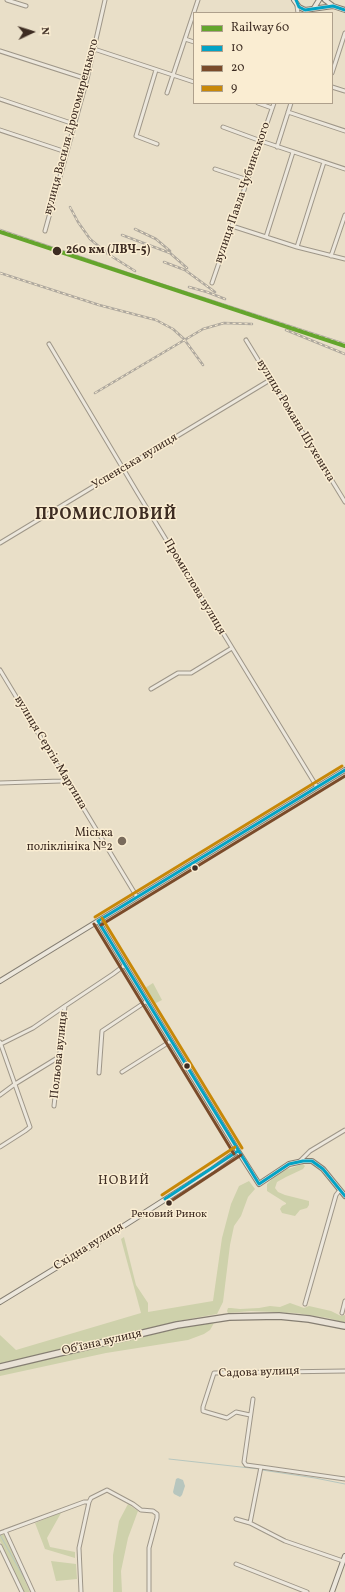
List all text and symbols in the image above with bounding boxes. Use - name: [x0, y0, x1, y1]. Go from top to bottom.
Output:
- north arrow: [12, 12, 52, 52]
- legend: [193, 12, 333, 104]
- text: Railway 60: [231, 20, 289, 36]
- text: N: [37, 27, 52, 36]
- street label: вулиця Василя Дрогомирецького: [42, 37, 102, 217]
- text: 10: [231, 40, 243, 56]
- text: 20: [231, 60, 245, 76]
- text: 9: [231, 80, 237, 96]
- street label: вулиця Павла Чубинського: [212, 121, 274, 265]
- place label: 260 км (ЛВЧ-5): [66, 244, 150, 258]
- marker: 260 км (ЛВЧ-5): [51, 245, 63, 257]
- street label: вулиця Романа Шухевича: [253, 357, 337, 485]
- street label: Успенська вулиця: [90, 431, 180, 493]
- district label: ПРОМИСЛОВИЙ: [35, 506, 177, 526]
- street label: Промислова вулиця: [160, 536, 228, 638]
- street label: вулиця Сергія Мартина: [10, 694, 90, 812]
- place label: Міська поліклініка №2: [27, 827, 113, 855]
- marker: Міська поліклініка №2: [116, 835, 128, 847]
- unlabelled marker: [190, 863, 200, 873]
- street label: Польова вулиця: [48, 1011, 72, 1099]
- unlabelled marker: [182, 1061, 192, 1071]
- district label: НОВИЙ: [98, 1174, 150, 1190]
- marker: Речовий Ринок: [164, 1198, 174, 1208]
- place label: Речовий Ринок: [131, 1208, 207, 1222]
- street label: Східна вулиця: [51, 1220, 127, 1274]
- street label: Обʼїзна вулиця: [61, 1327, 143, 1359]
- street label: Садова вулиця: [218, 1364, 300, 1382]

